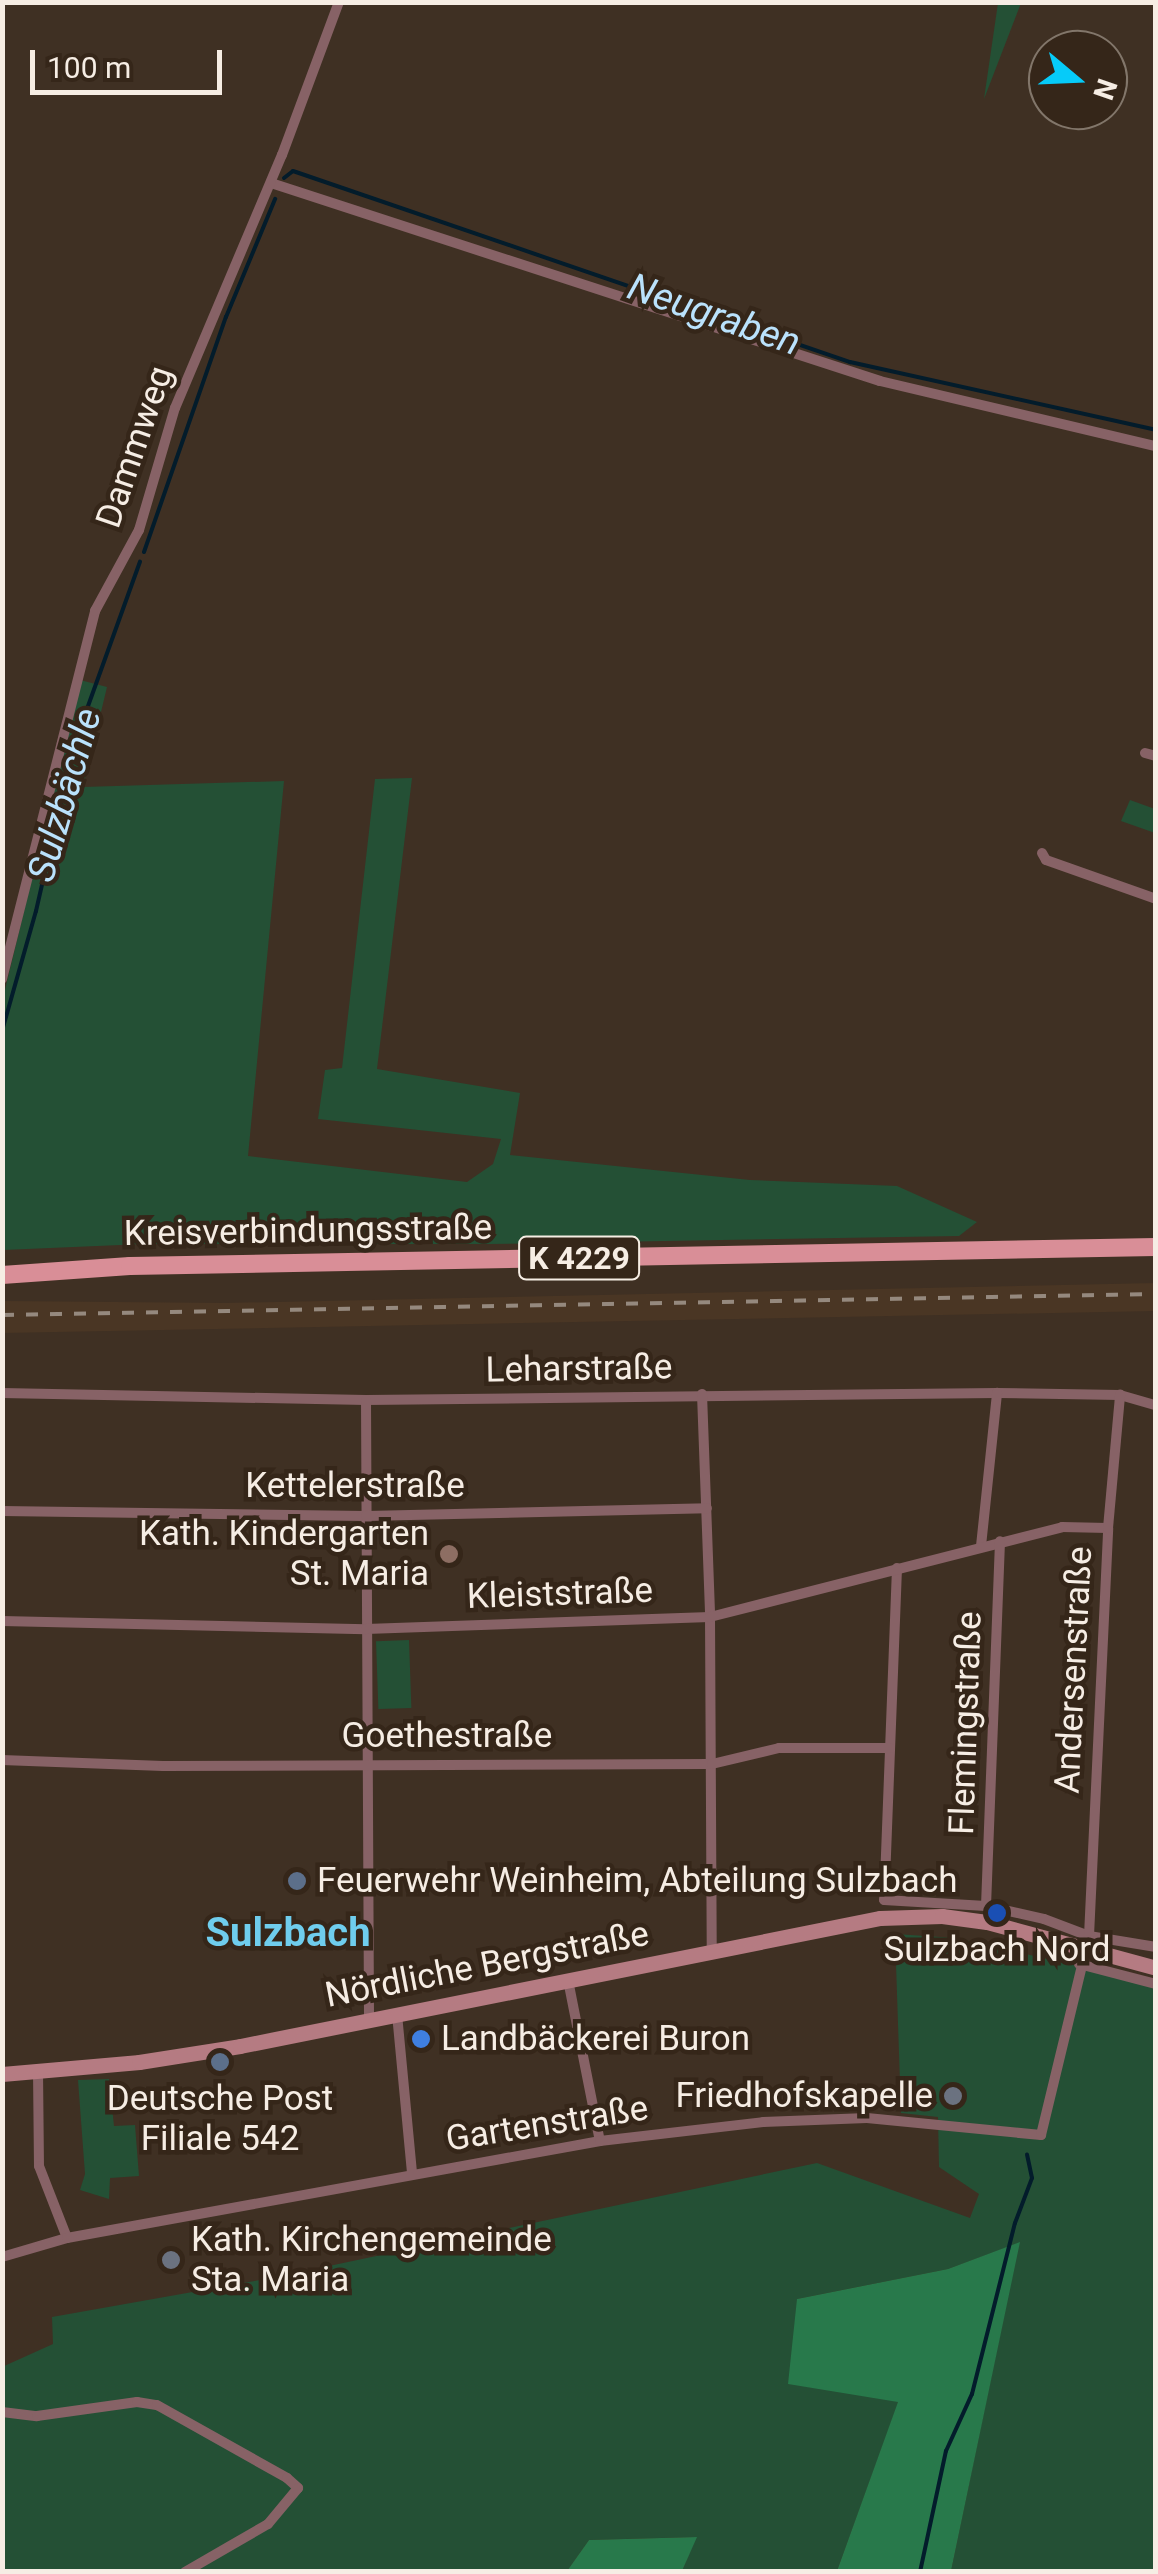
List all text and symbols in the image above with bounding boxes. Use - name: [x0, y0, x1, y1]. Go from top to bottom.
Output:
- scale bar: [35, 30, 228, 92]
- north arrow: [1028, 30, 1128, 130]
- text: 100 m: [47, 50, 131, 85]
- text: N: [1086, 75, 1124, 104]
- water label: Neugraben: [622, 264, 806, 366]
- street label: Dammweg: [88, 361, 182, 533]
- water label: Sulzbächle: [19, 703, 111, 887]
- street label: Kreisverbindungsstraße: [123, 1207, 493, 1255]
- road number: K 4229: [516, 1231, 642, 1285]
- street label: Leharstraße: [485, 1346, 673, 1392]
- street label: Kettelerstraße: [245, 1465, 465, 1507]
- place label: Kath. Kindergarten St. Maria: [139, 1513, 429, 1595]
- marker: Kath. Kindergarten St. Maria: [438, 1543, 460, 1565]
- street label: Andersenstraße: [1047, 1545, 1101, 1795]
- street label: Kleiststraße: [466, 1570, 654, 1618]
- street label: Flemingstraße: [941, 1610, 991, 1836]
- street label: Goethestraße: [342, 1715, 552, 1757]
- place label: Feuerwehr Weinheim, Abteilung Sulzbach: [317, 1860, 957, 1902]
- marker: Feuerwehr Weinheim, Abteilung Sulzbach: [286, 1870, 308, 1892]
- marker: Sulzbach Nord: [986, 1902, 1008, 1924]
- district label: Sulzbach: [205, 1909, 371, 1957]
- street label: Nördliche Bergstraße: [322, 1913, 652, 2017]
- place label: Sulzbach Nord: [883, 1929, 1111, 1971]
- place label: Landbäckerei Buron: [441, 2018, 750, 2060]
- marker: Landbäckerei Buron: [410, 2028, 432, 2050]
- marker: Deutsche Post Filiale 542: [209, 2051, 231, 2073]
- place label: Friedhofskapelle: [675, 2075, 933, 2117]
- place label: Deutsche Post Filiale 542: [107, 2078, 333, 2160]
- marker: Friedhofskapelle: [942, 2085, 964, 2107]
- street label: Gartenstraße: [443, 2087, 651, 2161]
- place label: Kath. Kirchengemeinde Sta. Maria: [191, 2219, 552, 2301]
- marker: Kath. Kirchengemeinde Sta. Maria: [160, 2249, 182, 2271]

